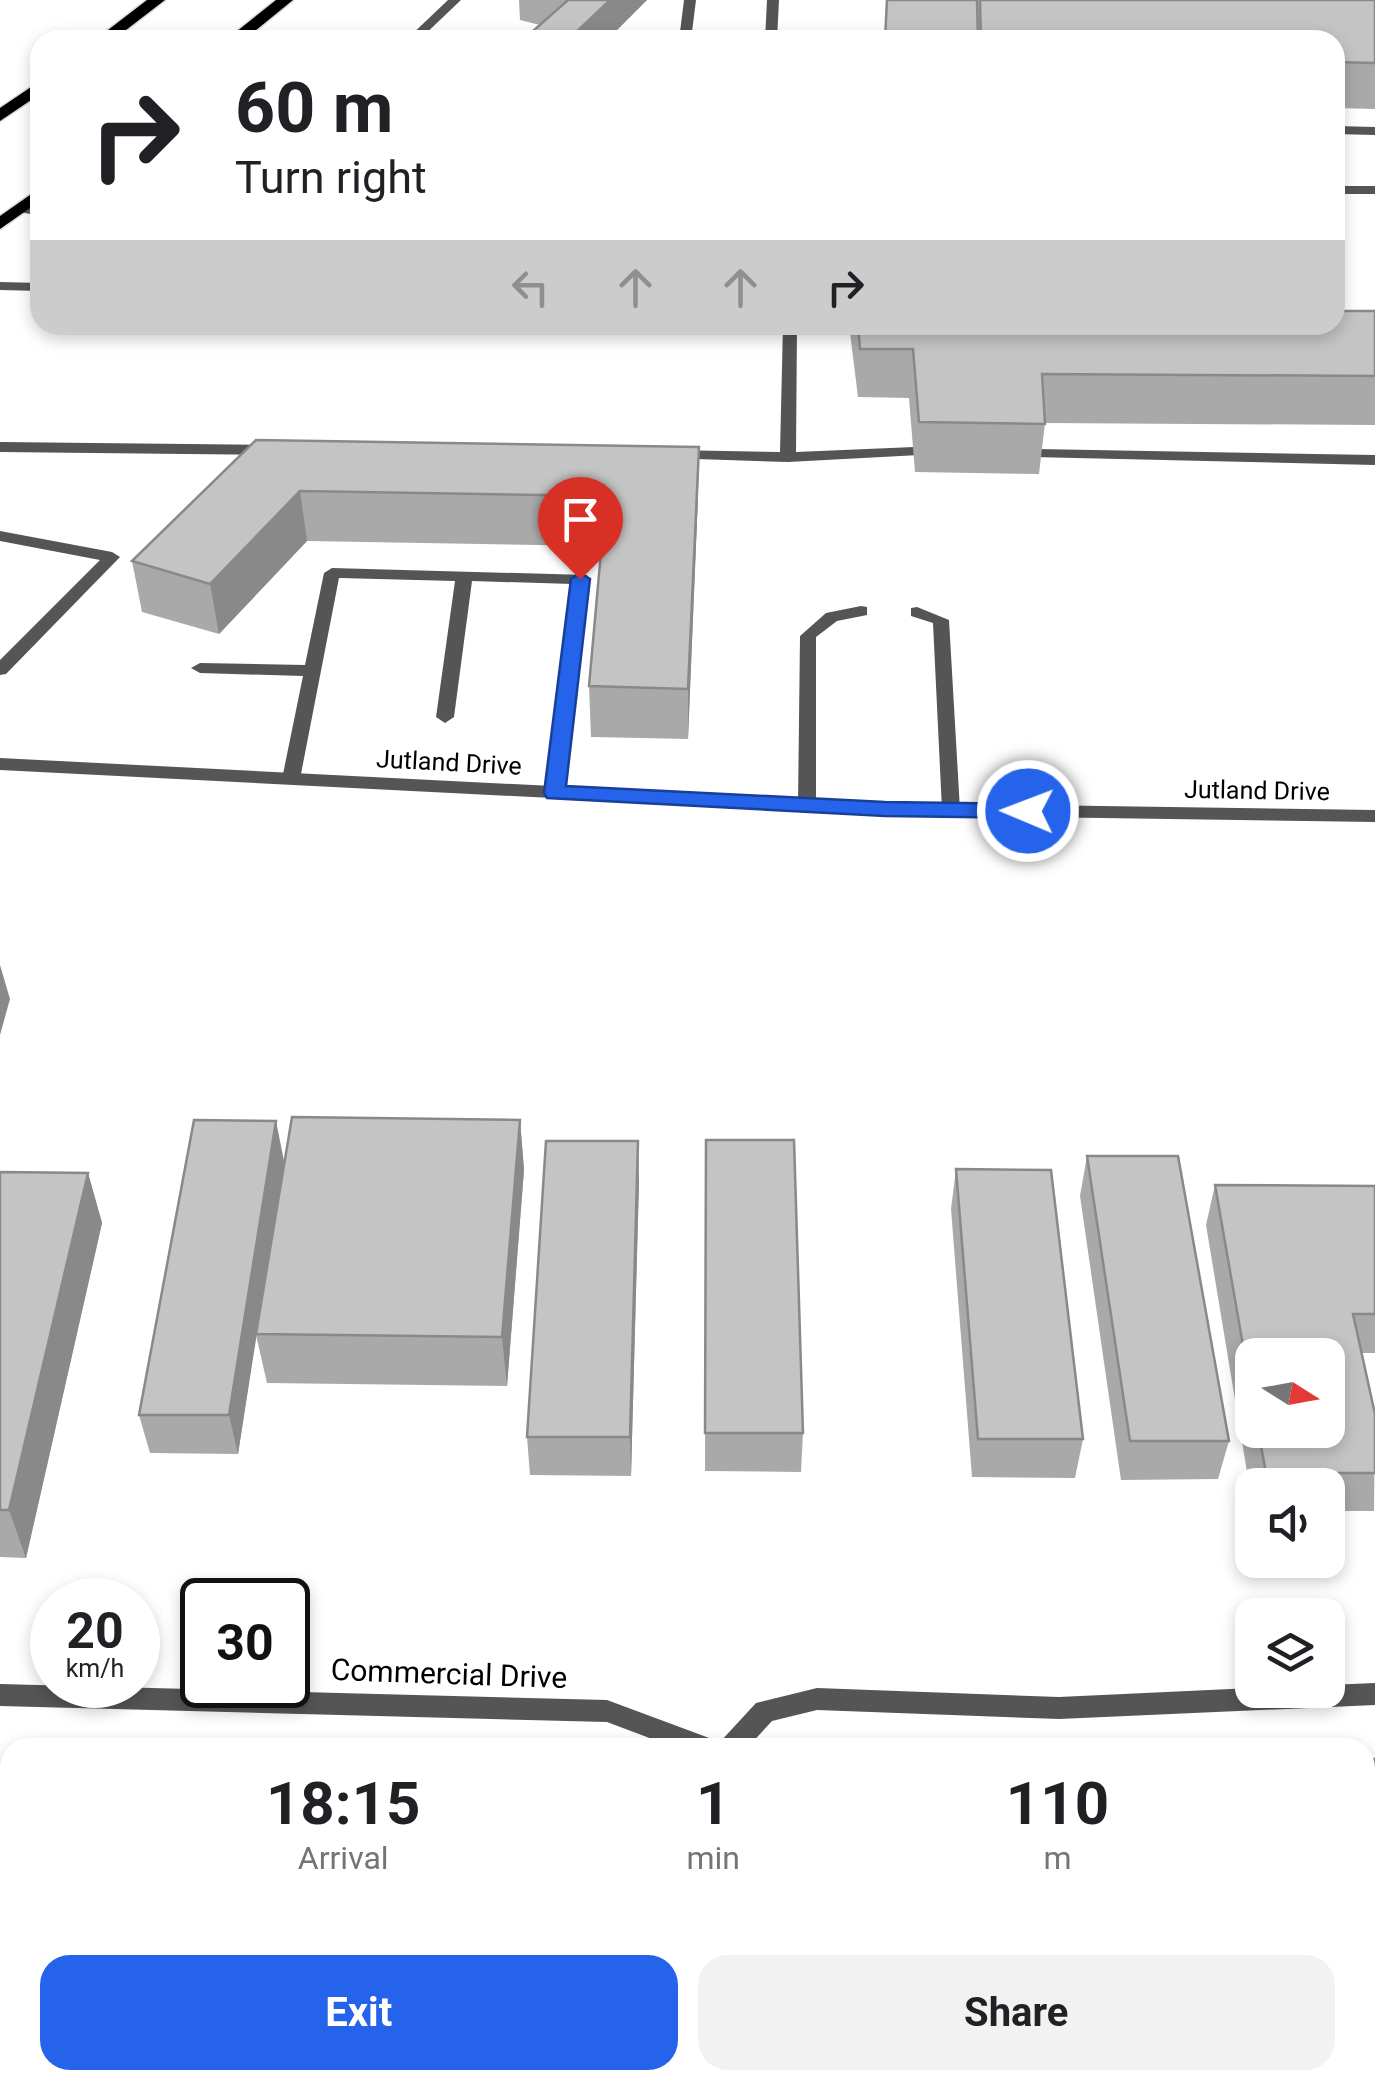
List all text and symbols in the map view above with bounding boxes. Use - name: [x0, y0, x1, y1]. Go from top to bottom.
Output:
- text: 60 m: [235, 67, 393, 149]
- icon: right: [70, 70, 200, 200]
- text: Turn right: [235, 151, 427, 204]
- icon: left: [503, 260, 558, 315]
- icon: ahead: [608, 260, 663, 315]
- icon: ahead: [713, 260, 768, 315]
- icon: right: [818, 260, 873, 315]
- pin: [538, 477, 623, 580]
- icon: arrive: [553, 492, 608, 547]
- street label: Jutland Drive: [375, 744, 522, 781]
- position arrow: [976, 759, 1080, 863]
- street label: Jutland Drive: [1184, 775, 1330, 806]
- north arrow: [1235, 1338, 1345, 1448]
- map controls: [1235, 1338, 1345, 1708]
- button: sound: [1235, 1468, 1345, 1578]
- speed limit sign: 30: [180, 1578, 310, 1708]
- button: layers: [1235, 1598, 1345, 1708]
- text: 20: [66, 1602, 124, 1660]
- street label: Commercial Drive: [330, 1652, 568, 1695]
- text: km/h: [66, 1654, 124, 1683]
- text: 18:15: [266, 1768, 421, 1839]
- text: 1: [696, 1768, 730, 1839]
- text: 110: [1006, 1768, 1109, 1839]
- text: Arrival: [298, 1839, 389, 1877]
- text: min: [686, 1839, 740, 1877]
- text: m: [1043, 1839, 1071, 1877]
- button: Exit: [40, 1955, 678, 2070]
- button: Share: [698, 1955, 1335, 2070]

